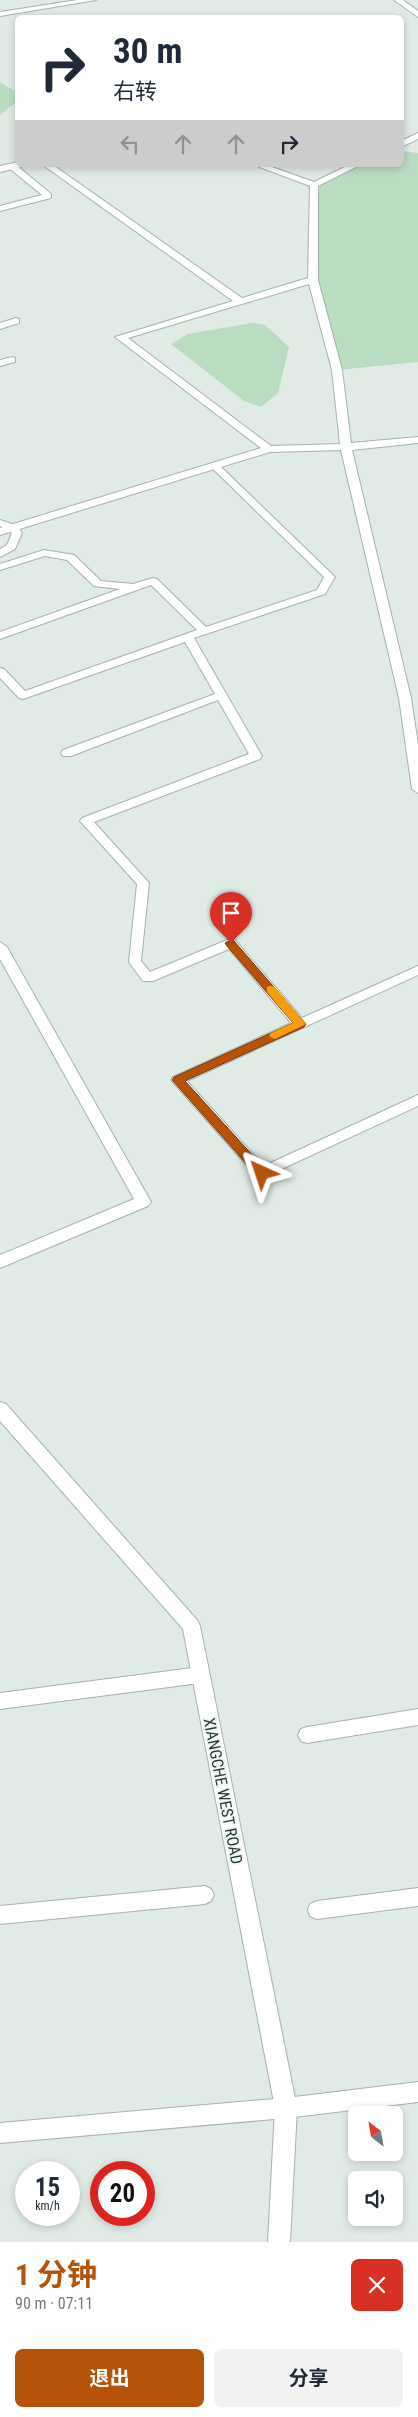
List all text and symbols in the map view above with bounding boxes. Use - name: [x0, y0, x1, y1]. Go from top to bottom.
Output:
- text: 30 m: [113, 31, 182, 72]
- icon: right: [30, 35, 95, 100]
- text: 右转: [113, 79, 157, 104]
- icon: left: [116, 130, 144, 158]
- icon: ahead: [169, 130, 197, 158]
- icon: ahead: [222, 130, 250, 158]
- icon: right: [275, 130, 303, 158]
- pin: [210, 892, 252, 943]
- icon: arrive: [217, 899, 245, 927]
- position arrow: [235, 1146, 287, 1198]
- street label: XIANGCHE WEST ROAD: [199, 1716, 247, 1866]
- north arrow: [348, 2106, 402, 2161]
- map controls: [348, 2106, 403, 2226]
- speed limit sign: 20: [90, 2161, 155, 2226]
- button: sound: [348, 2171, 403, 2226]
- text: 15: [35, 2173, 60, 2202]
- text: km/h: [35, 2199, 60, 2213]
- text: 1 分钟: [15, 2257, 97, 2292]
- button: close: [351, 2259, 403, 2311]
- text: 90 m · 07:11: [15, 2294, 93, 2313]
- button: 退出: [15, 2349, 204, 2407]
- button: 分享: [214, 2349, 403, 2407]

